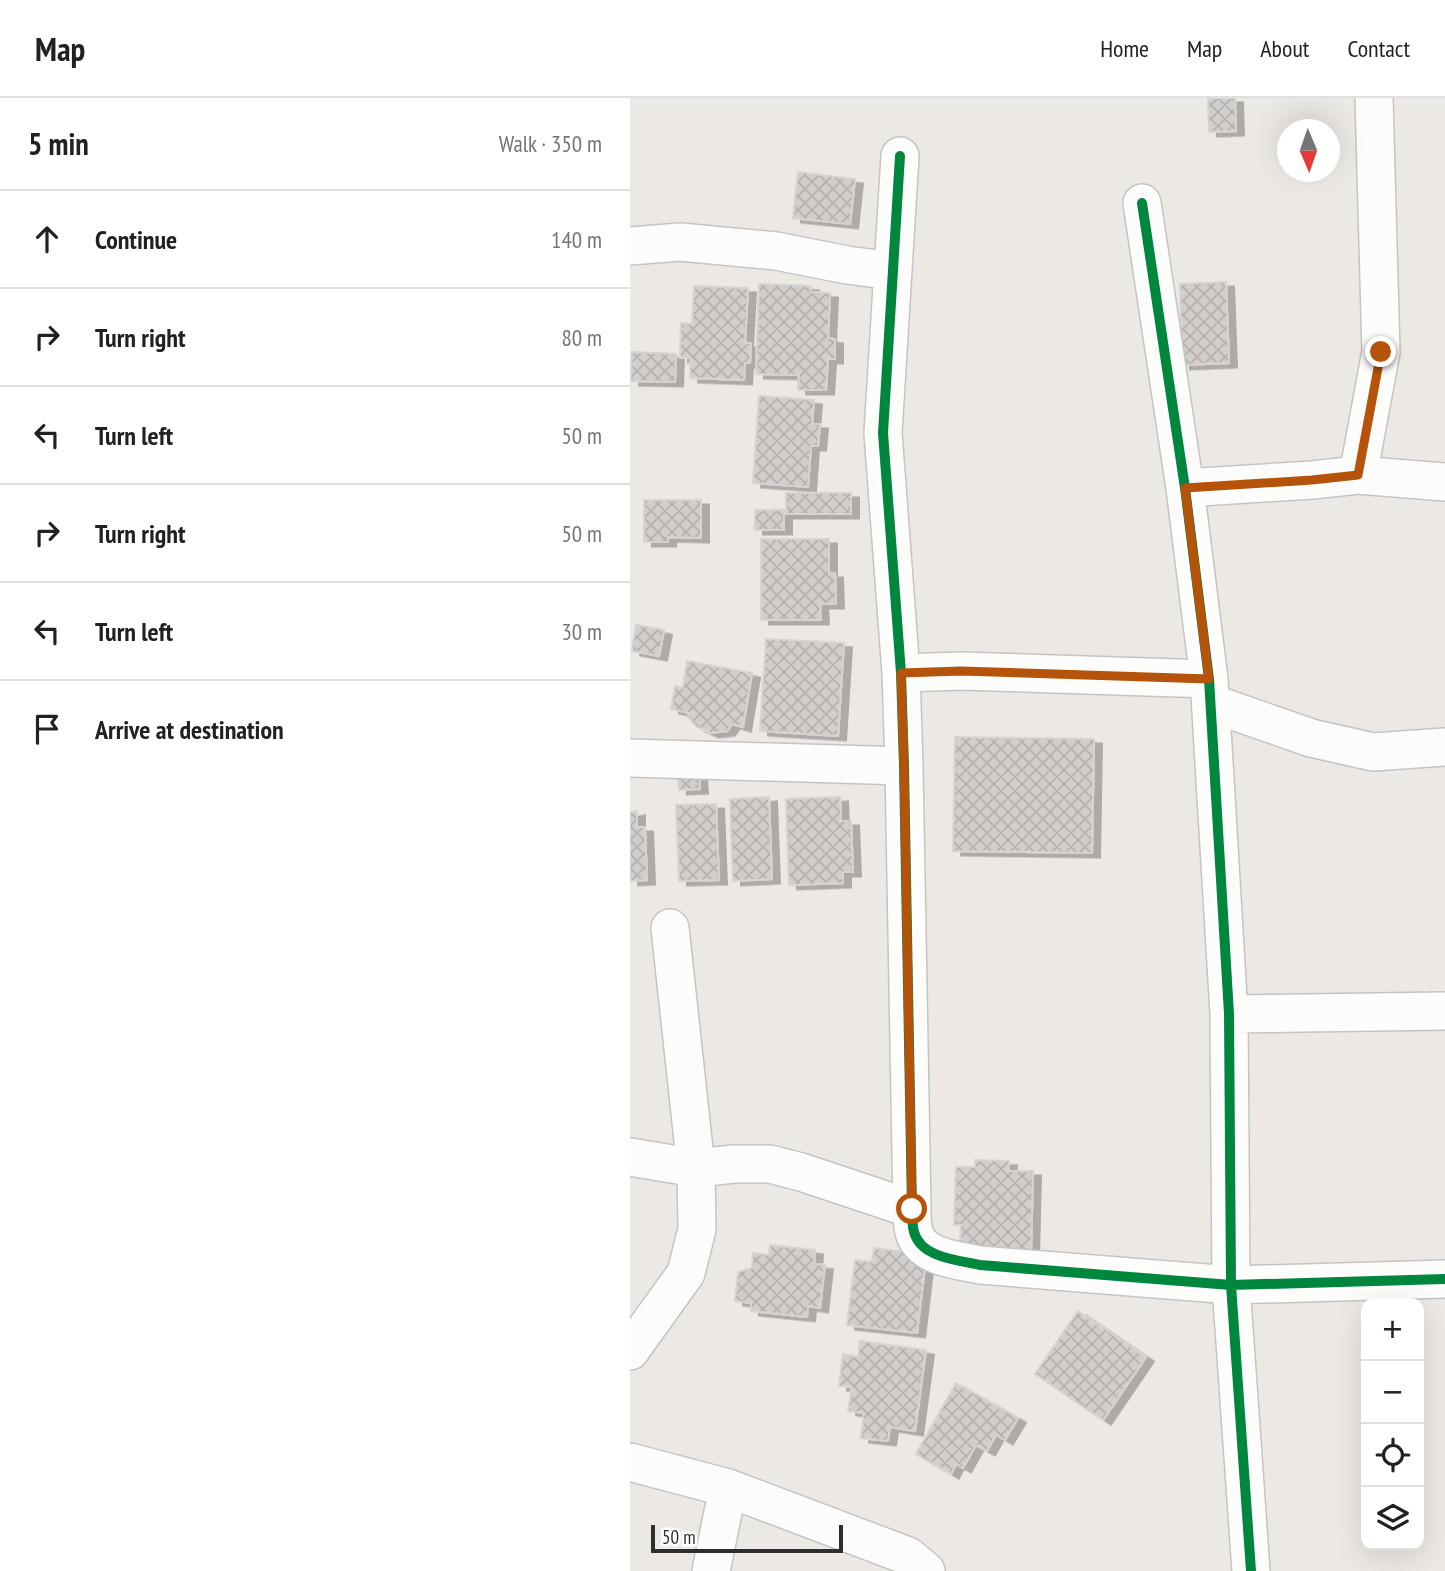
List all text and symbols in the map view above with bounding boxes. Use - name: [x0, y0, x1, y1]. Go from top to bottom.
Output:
- text: Map: [35, 27, 85, 70]
- text: Home: [1100, 33, 1149, 64]
- text: Map: [1187, 33, 1222, 64]
- text: About: [1260, 33, 1309, 64]
- text: Contact: [1347, 33, 1410, 64]
- north arrow: [1277, 119, 1340, 182]
- text: 5 min: [28, 124, 89, 163]
- text: Walk · 350 m: [499, 129, 602, 158]
- icon: ahead: [28, 220, 66, 258]
- text: Continue: [95, 223, 177, 256]
- text: 140 m: [551, 225, 602, 254]
- icon: right: [28, 318, 66, 356]
- text: Turn right: [95, 321, 186, 354]
- text: 80 m: [561, 323, 602, 352]
- route end: [1365, 336, 1396, 367]
- icon: left: [28, 416, 66, 454]
- text: Turn left: [95, 419, 173, 452]
- text: 50 m: [561, 421, 602, 450]
- icon: right: [28, 514, 66, 552]
- text: Turn right: [95, 517, 186, 550]
- text: 50 m: [561, 519, 602, 548]
- icon: left: [28, 612, 66, 650]
- text: Turn left: [95, 615, 173, 648]
- text: 30 m: [561, 617, 602, 646]
- icon: arrive: [28, 710, 66, 748]
- text: Arrive at destination: [95, 713, 284, 746]
- route start: [896, 1193, 927, 1224]
- map controls: [1361, 1298, 1424, 1550]
- button: +: [1361, 1298, 1424, 1361]
- button: −: [1361, 1361, 1424, 1424]
- button: locate: [1361, 1424, 1424, 1487]
- button: layers: [1361, 1487, 1424, 1550]
- scale bar: [651, 1522, 844, 1554]
- text: 50 m: [662, 1525, 696, 1549]

